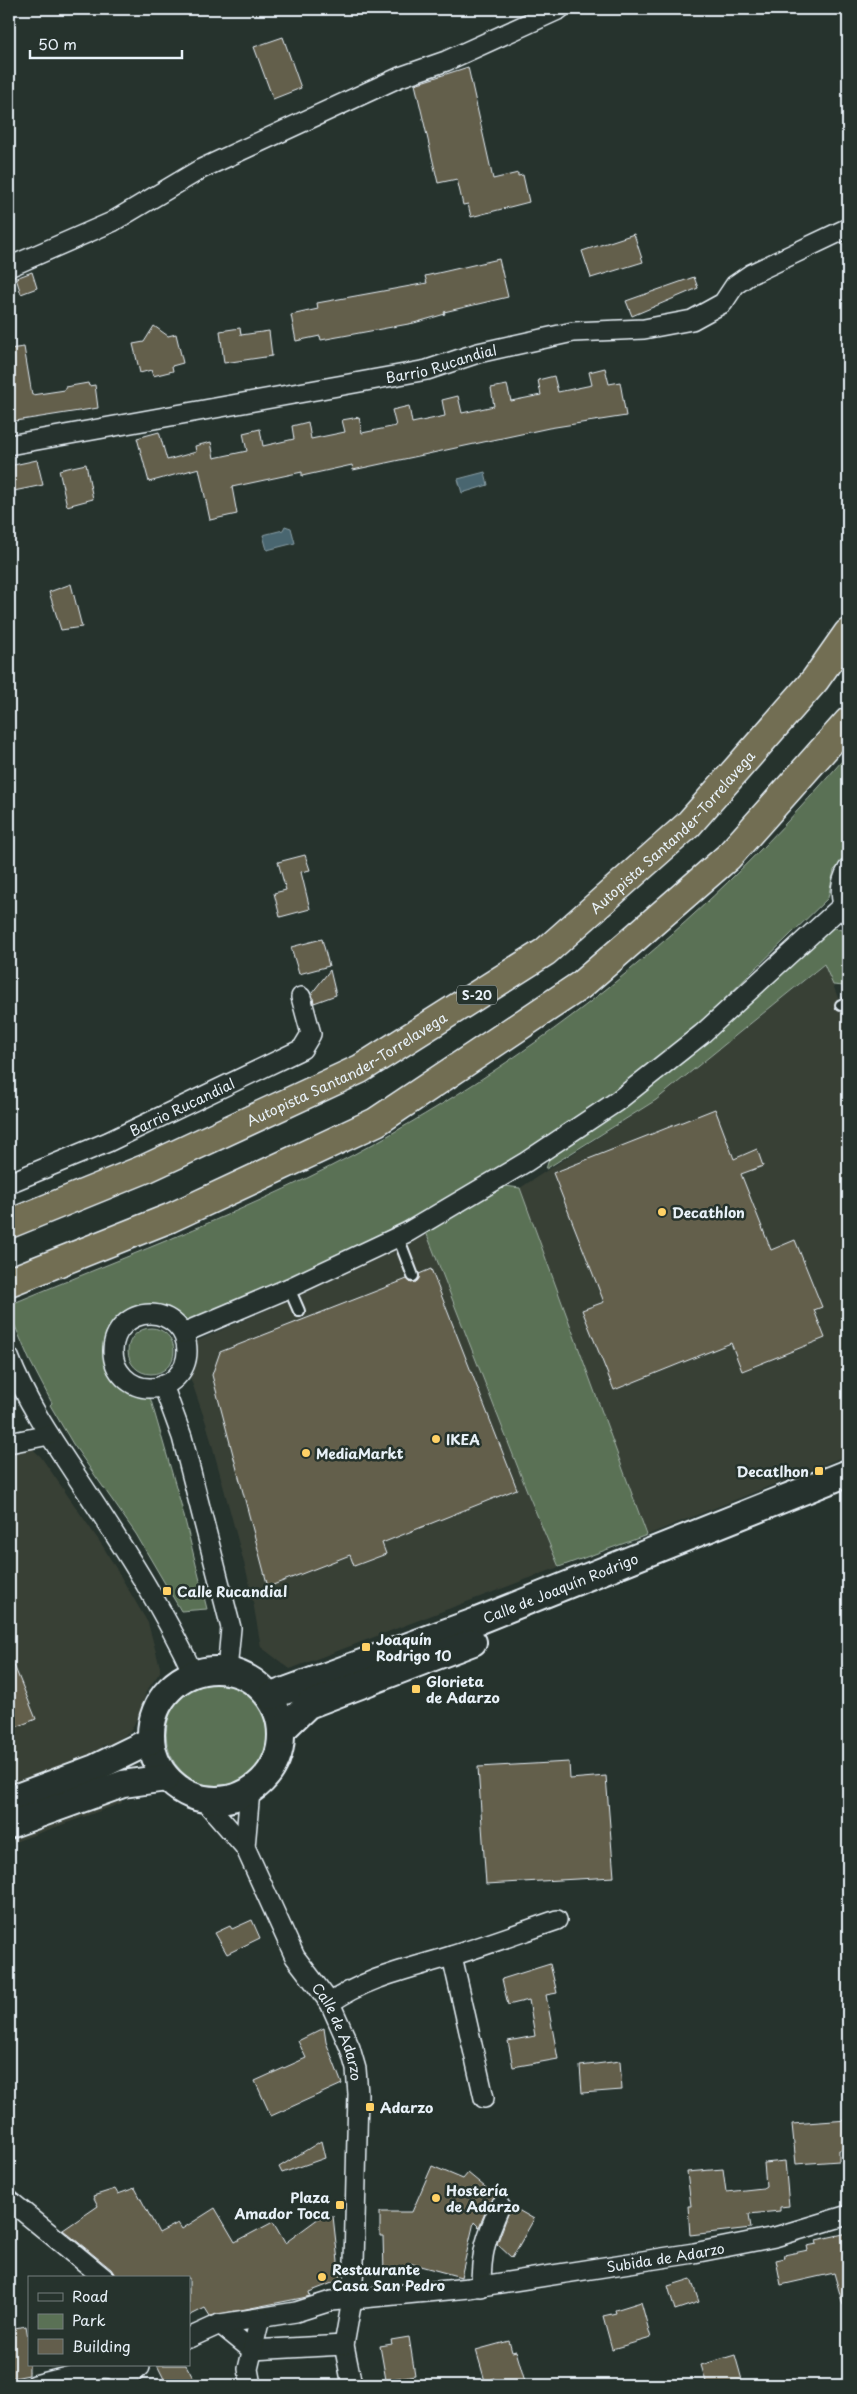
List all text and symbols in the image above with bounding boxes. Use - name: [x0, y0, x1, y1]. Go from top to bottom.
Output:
- scale bar: [30, 28, 182, 60]
- text: 50 m: [38, 32, 77, 55]
- street label: Barrio Rucandial: [384, 339, 499, 388]
- street label: Autopista Santander-Torrelavega: [585, 745, 760, 918]
- road number: S-20: [457, 986, 497, 1004]
- street label: Autopista Santander-Torrelavega: [243, 1006, 451, 1131]
- street label: Barrio Rucandial: [126, 1072, 238, 1141]
- place label: Decathlon: [672, 1202, 745, 1223]
- marker: Decathlon: [656, 1206, 668, 1218]
- place label: IKEA: [446, 1429, 480, 1450]
- marker: IKEA: [430, 1433, 442, 1445]
- place label: MediaMarkt: [316, 1443, 404, 1464]
- marker: MediaMarkt: [300, 1447, 312, 1459]
- place label: Decatlhon: [736, 1461, 809, 1482]
- marker: Decatlhon: [813, 1465, 825, 1477]
- street label: Calle de Joaquín Rodrigo: [480, 1547, 641, 1628]
- place label: Calle Rucandial: [177, 1581, 287, 1602]
- marker: Calle Rucandial: [161, 1585, 173, 1597]
- place label: Joaquín Rodrigo 10: [376, 1629, 451, 1666]
- marker: Joaquín Rodrigo 10: [360, 1641, 372, 1653]
- place label: Glorieta de Adarzo: [426, 1671, 500, 1708]
- marker: Glorieta de Adarzo: [410, 1683, 422, 1695]
- street label: Calle de Adarzo: [307, 1978, 367, 2082]
- place label: Adarzo: [380, 2097, 433, 2118]
- marker: Adarzo: [364, 2101, 376, 2113]
- place label: Hostería de Adarzo: [446, 2180, 520, 2217]
- place label: Plaza Amador Toca: [233, 2187, 331, 2224]
- marker: Hostería de Adarzo: [430, 2192, 442, 2204]
- marker: Plaza Amador Toca: [334, 2199, 346, 2211]
- street label: Subida de Adarzo: [605, 2237, 726, 2277]
- place label: Restaurante Casa San Pedro: [332, 2259, 445, 2296]
- marker: Restaurante Casa San Pedro: [316, 2271, 328, 2283]
- legend: [28, 2276, 190, 2366]
- text: Road: [72, 2284, 108, 2307]
- text: Park: [72, 2308, 106, 2331]
- text: Building: [72, 2334, 131, 2357]

